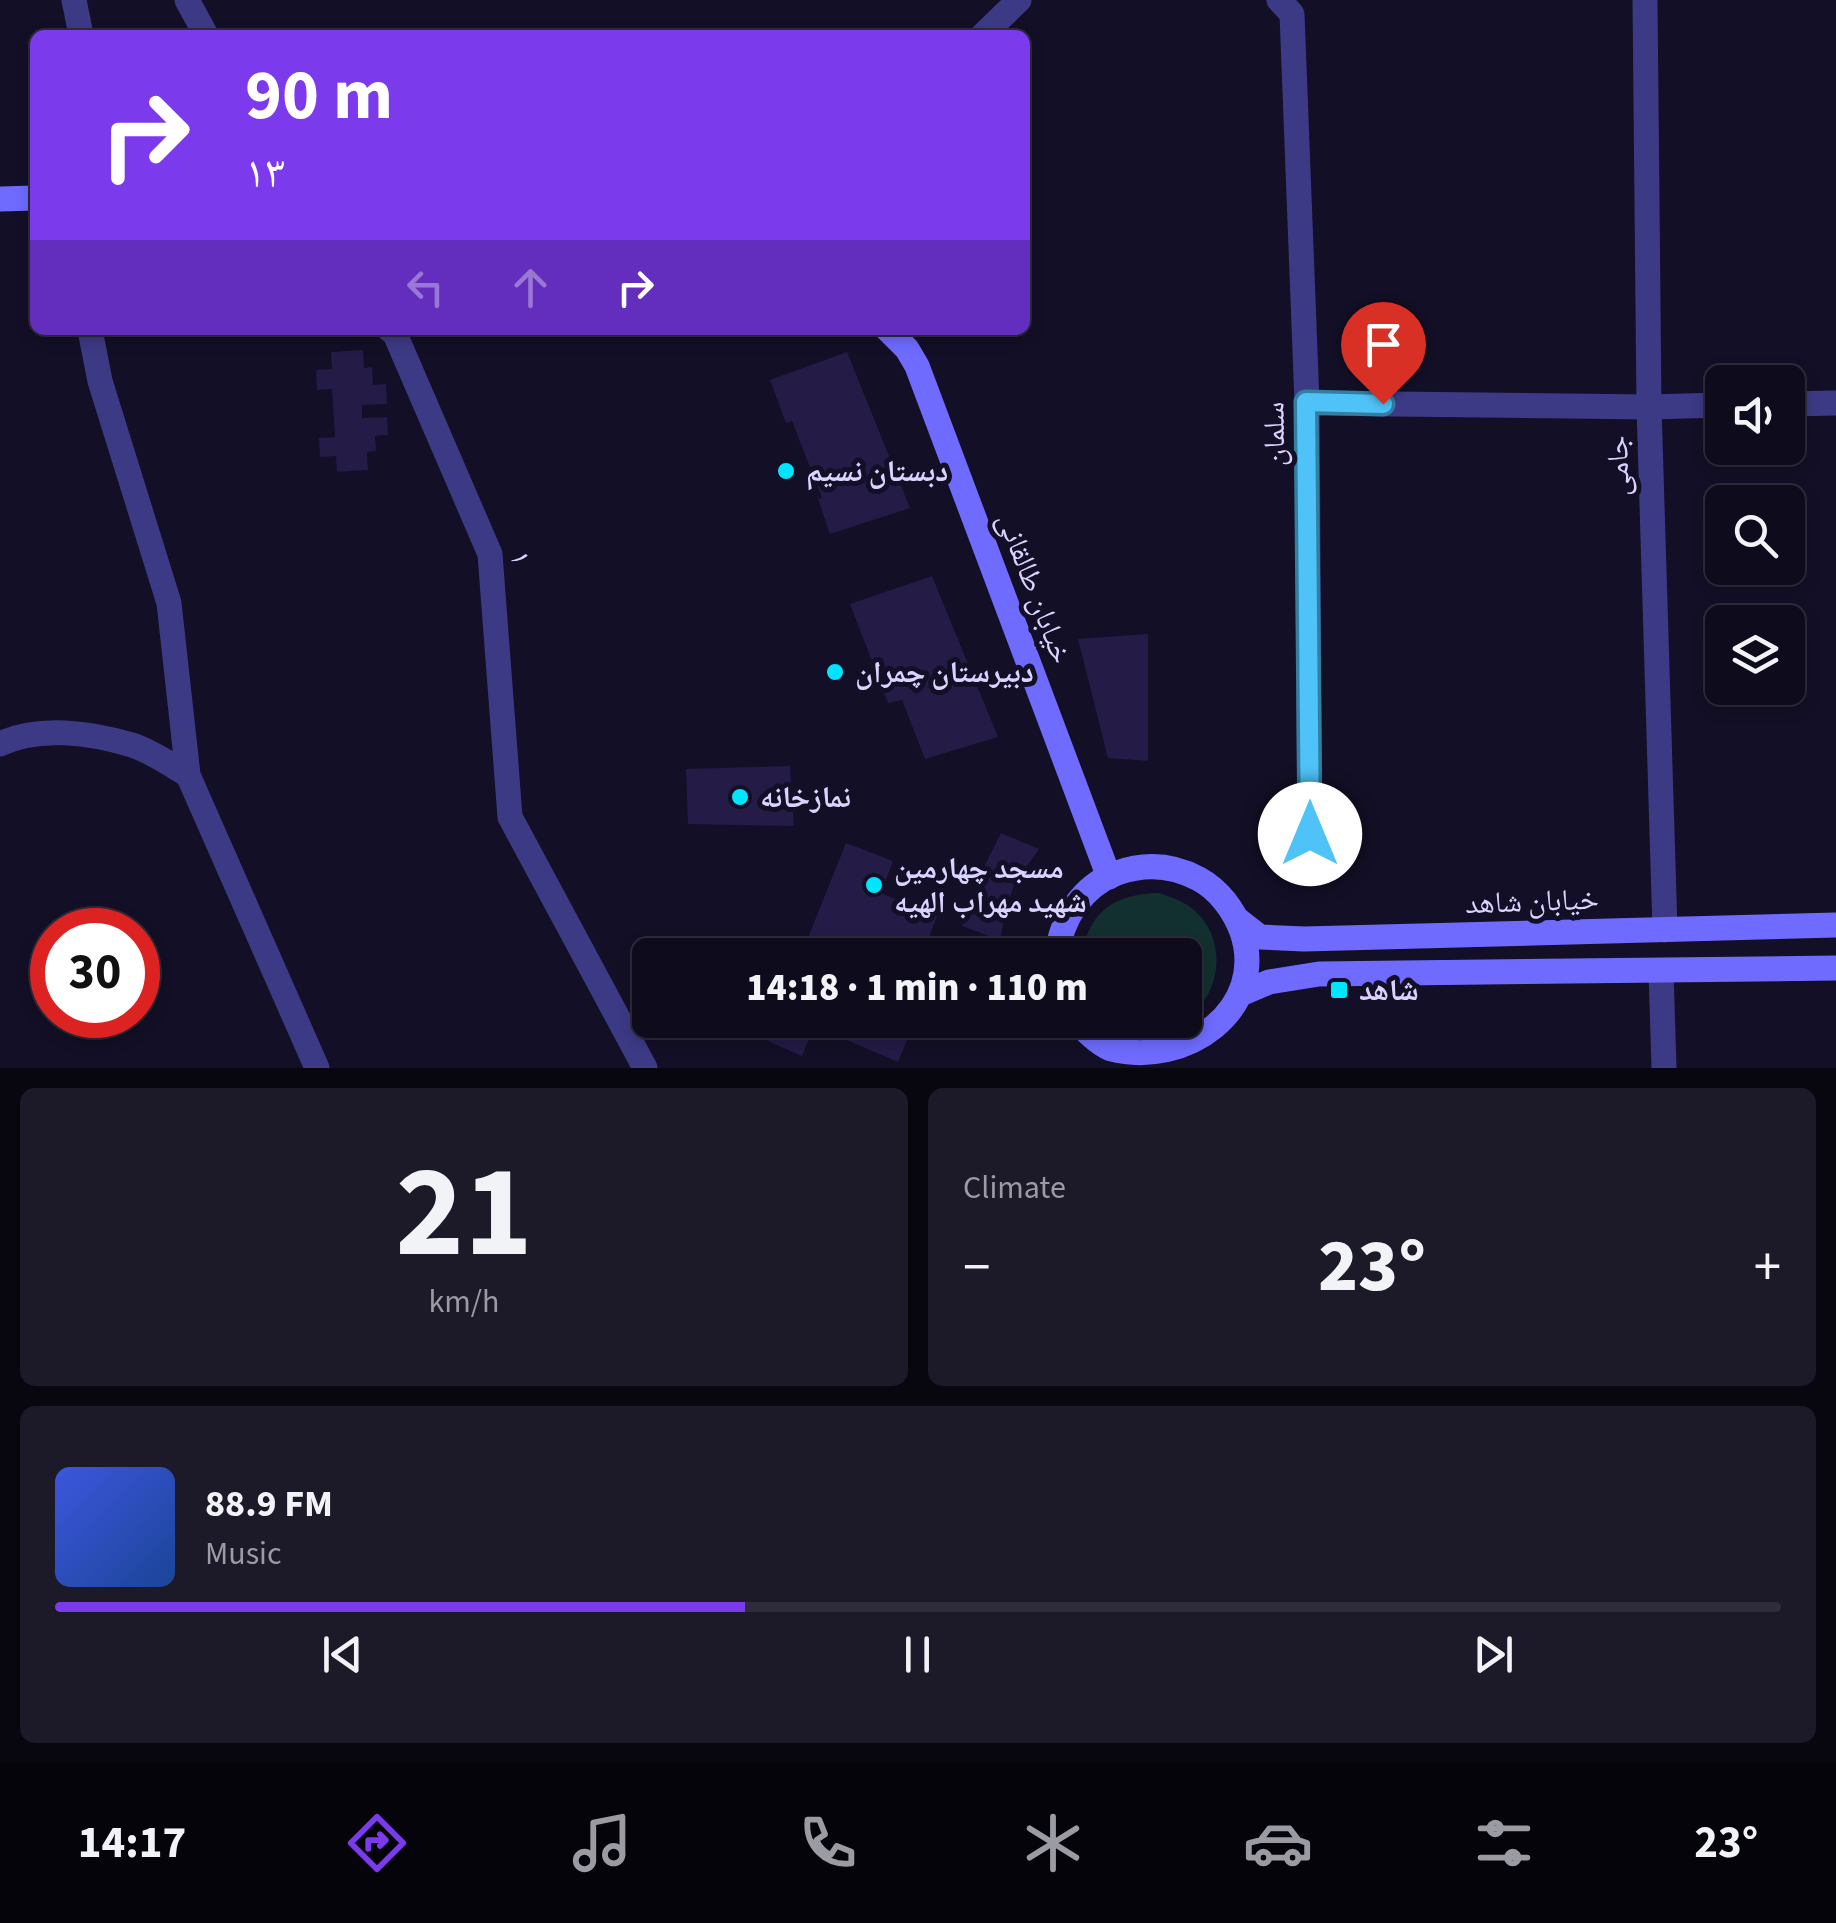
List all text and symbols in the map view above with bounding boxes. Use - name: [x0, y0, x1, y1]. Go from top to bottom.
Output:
- text: 90 m: [245, 46, 393, 146]
- icon: right: [80, 70, 210, 200]
- text: ۱۳: [245, 141, 285, 205]
- icon: left: [398, 260, 453, 315]
- icon: ahead: [503, 260, 558, 315]
- icon: right: [608, 260, 663, 315]
- pin: [1341, 302, 1426, 405]
- icon: arrive: [1356, 317, 1411, 372]
- map controls: [1705, 365, 1805, 705]
- button: sound: [1705, 365, 1805, 465]
- street label: سلمان: [1252, 401, 1297, 467]
- street label: جامی: [1596, 435, 1641, 497]
- place label: دبستان نسیم: [806, 450, 948, 493]
- marker: دبستان نسیم: [775, 460, 797, 482]
- button: search: [1705, 485, 1805, 585]
- street label: خیابان طالقانی: [986, 506, 1083, 670]
- street label: ۱: [498, 548, 543, 568]
- button: layers: [1705, 605, 1805, 705]
- place label: دبیرستان چمران: [855, 651, 1034, 694]
- marker: دبیرستان چمران: [824, 661, 846, 683]
- place label: نمازخانه: [760, 776, 851, 819]
- position arrow: [1258, 782, 1362, 886]
- marker: نمازخانه: [729, 786, 751, 808]
- place label: مسجد چهارمین شهید مهراب الهیه: [894, 847, 1087, 924]
- marker: مسجد چهارمین شهید مهراب الهیه: [863, 874, 885, 896]
- street label: خیابان شاهد: [1464, 878, 1600, 925]
- speed limit sign: 30: [30, 908, 160, 1038]
- text: 14:18 · 1 min · 110 m: [746, 961, 1088, 1015]
- place label: شاهد: [1359, 969, 1419, 1012]
- marker: شاهد: [1328, 979, 1350, 1001]
- text: 21: [395, 1121, 533, 1306]
- text: Climate: [963, 1165, 1066, 1211]
- text: 23°: [1318, 1213, 1426, 1320]
- text: −: [963, 1229, 990, 1307]
- text: +: [1754, 1229, 1781, 1307]
- text: km/h: [429, 1279, 499, 1325]
- text: 88.9 FM: [205, 1477, 333, 1531]
- text: Music: [205, 1531, 282, 1577]
- icon: previous: [315, 1627, 370, 1682]
- icon: pause: [890, 1627, 945, 1682]
- icon: next: [1466, 1627, 1521, 1682]
- icon: directions: [342, 1808, 412, 1878]
- icon: music: [567, 1808, 637, 1878]
- icon: phone: [793, 1808, 863, 1878]
- icon: climate: [1018, 1808, 1088, 1878]
- icon: car: [1243, 1808, 1313, 1878]
- icon: filters: [1469, 1808, 1539, 1878]
- text: 14:17: [78, 1811, 186, 1875]
- text: 23°: [1694, 1811, 1758, 1875]

